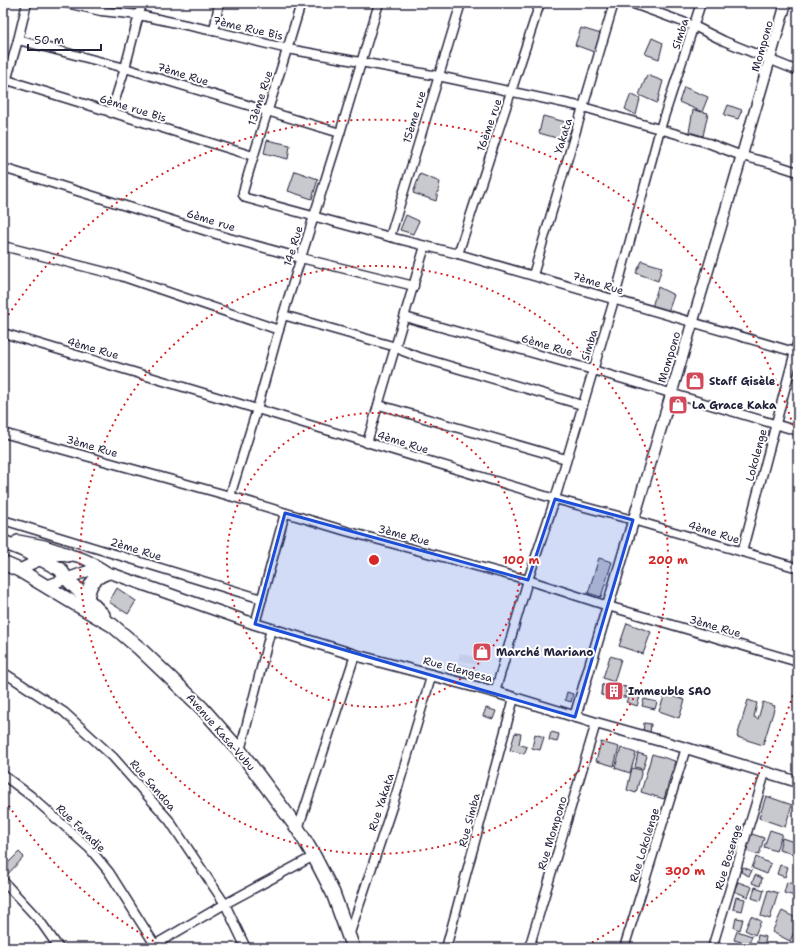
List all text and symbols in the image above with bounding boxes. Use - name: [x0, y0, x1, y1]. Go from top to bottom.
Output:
- street label: 7ème Rue Bis: [211, 13, 284, 44]
- street label: Simba: [668, 17, 693, 52]
- street label: Mompono: [748, 18, 777, 74]
- scale bar: [28, 26, 101, 52]
- text: 50 m: [34, 32, 64, 48]
- street label: 7ème Rue: [155, 60, 210, 89]
- street label: 13ème Rue: [245, 69, 276, 128]
- street label: 15ème rue: [399, 89, 430, 145]
- street label: 6ème rue Bis: [98, 91, 168, 126]
- street label: 16ème rue: [473, 97, 505, 154]
- street label: Yakata: [551, 116, 576, 156]
- street label: 6ème rue: [184, 206, 237, 235]
- street label: 14e Rue: [280, 224, 307, 268]
- street label: 7ème Rue: [570, 269, 625, 298]
- street label: Simba: [578, 328, 601, 363]
- street label: Mompono: [655, 329, 684, 385]
- street label: 6ème Rue: [519, 331, 574, 360]
- street label: 4ème Rue: [65, 334, 120, 363]
- shop icon: Staff Gisèle: [684, 370, 706, 392]
- place label: Staff Gisèle: [709, 374, 776, 389]
- shop icon: La Grace Kaka: [667, 394, 689, 416]
- place label: La Grace Kaka: [692, 398, 777, 413]
- street label: Lokolenge: [742, 427, 771, 483]
- street label: 4ème Rue: [375, 428, 430, 457]
- street label: 3ème Rue: [64, 432, 119, 461]
- street label: 4ème Rue: [686, 518, 741, 547]
- street label: 3ème Rue: [376, 521, 431, 550]
- street label: 2ème Rue: [108, 535, 163, 564]
- text: 100 m: [503, 552, 540, 568]
- text: 200 m: [648, 552, 688, 568]
- centre of rings: [367, 553, 381, 567]
- street label: 3ème Rue: [687, 612, 742, 641]
- shop icon: Marché Mariano: [471, 641, 493, 663]
- place label: Marché Mariano: [496, 645, 593, 660]
- street label: Rue Elengesa: [422, 653, 494, 686]
- building icon: Immeuble SAO: [603, 680, 625, 702]
- place label: Immeuble SAO: [628, 684, 711, 699]
- street label: Avenue Kasa-Vubu: [183, 690, 258, 774]
- street label: Rue Sandoa: [126, 756, 179, 814]
- street label: Rue Yakata: [365, 771, 398, 833]
- street label: Rue Simba: [455, 791, 484, 849]
- street label: Rue Mompono: [534, 794, 571, 872]
- street label: Rue Faradje: [53, 801, 109, 856]
- street label: Rue Lokolenge: [626, 806, 663, 884]
- street label: Rue Bosenge: [711, 823, 746, 892]
- text: 300 m: [665, 863, 705, 879]

